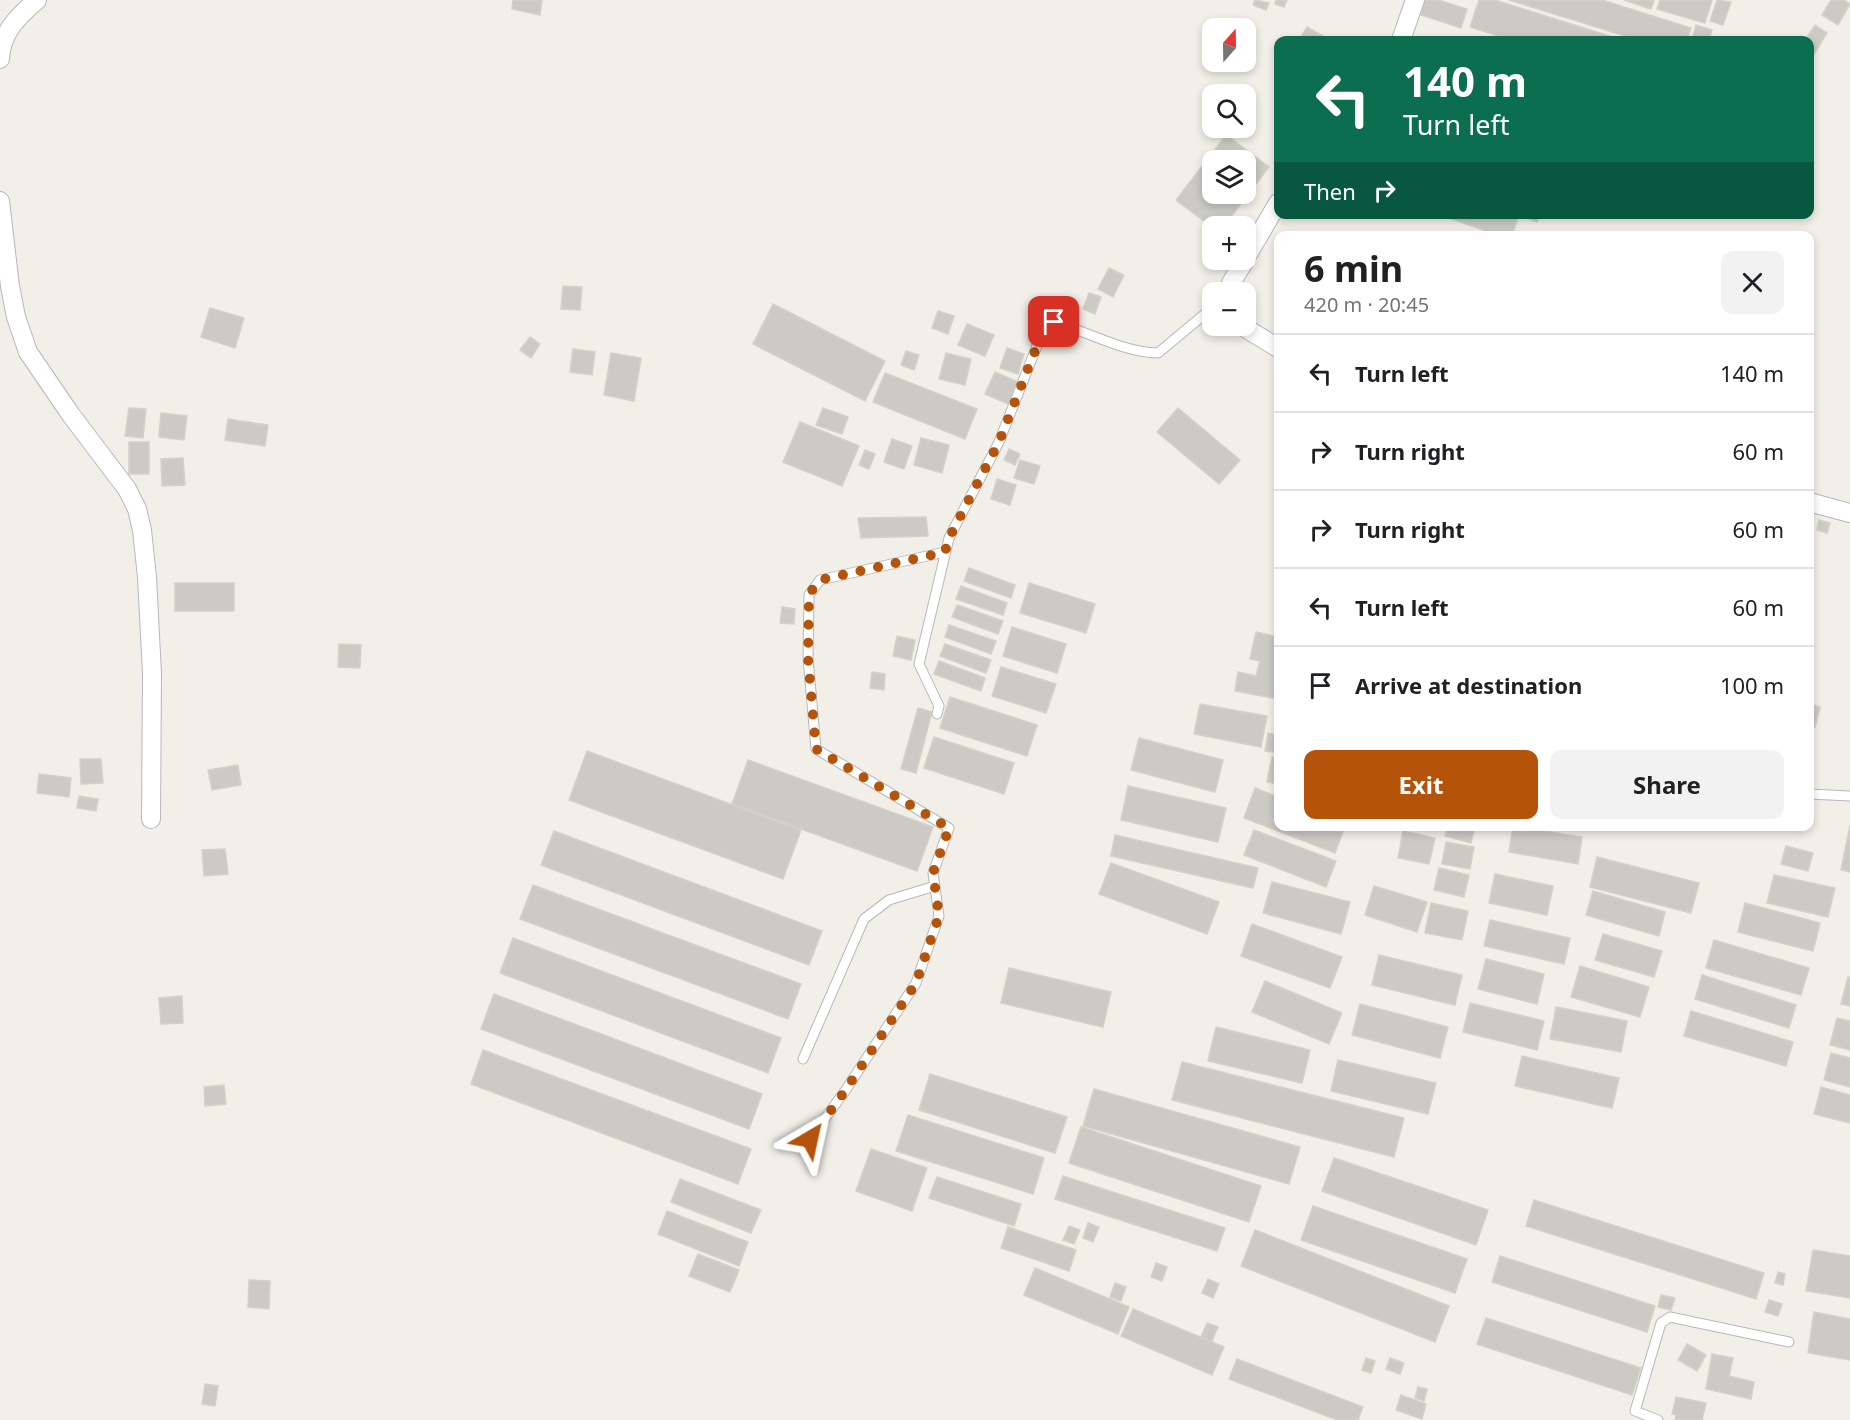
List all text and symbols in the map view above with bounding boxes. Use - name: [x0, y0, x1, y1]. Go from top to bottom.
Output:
- north arrow: [1202, 18, 1256, 72]
- map controls: [1202, 18, 1256, 336]
- text: 140 m: [1403, 52, 1527, 109]
- icon: left: [1304, 60, 1382, 138]
- button: search: [1202, 84, 1256, 138]
- text: Turn left: [1403, 106, 1509, 143]
- button: layers: [1202, 150, 1256, 204]
- icon: right: [1368, 174, 1401, 207]
- text: Then: [1304, 176, 1356, 206]
- button: +: [1202, 216, 1256, 270]
- text: 6 min: [1304, 244, 1403, 293]
- button: close: [1721, 251, 1784, 314]
- button: −: [1202, 282, 1256, 336]
- text: 420 m · 20:45: [1304, 291, 1429, 318]
- pin: [1028, 296, 1079, 347]
- icon: arrive: [1037, 305, 1070, 338]
- icon: left: [1304, 357, 1337, 390]
- text: Turn left: [1355, 358, 1449, 388]
- text: 140 m: [1720, 358, 1784, 388]
- icon: right: [1304, 435, 1337, 468]
- text: Turn right: [1355, 436, 1465, 466]
- text: 60 m: [1733, 436, 1784, 466]
- icon: right: [1304, 513, 1337, 546]
- text: Turn right: [1355, 514, 1465, 544]
- text: 60 m: [1733, 514, 1784, 544]
- icon: left: [1304, 591, 1337, 624]
- text: Turn left: [1355, 592, 1449, 622]
- text: 60 m: [1733, 592, 1784, 622]
- icon: arrive: [1304, 669, 1337, 702]
- text: Arrive at destination: [1355, 670, 1582, 700]
- text: 100 m: [1720, 670, 1784, 700]
- button: Exit: [1304, 750, 1538, 819]
- button: Share: [1550, 750, 1784, 819]
- position arrow: [778, 1107, 842, 1171]

